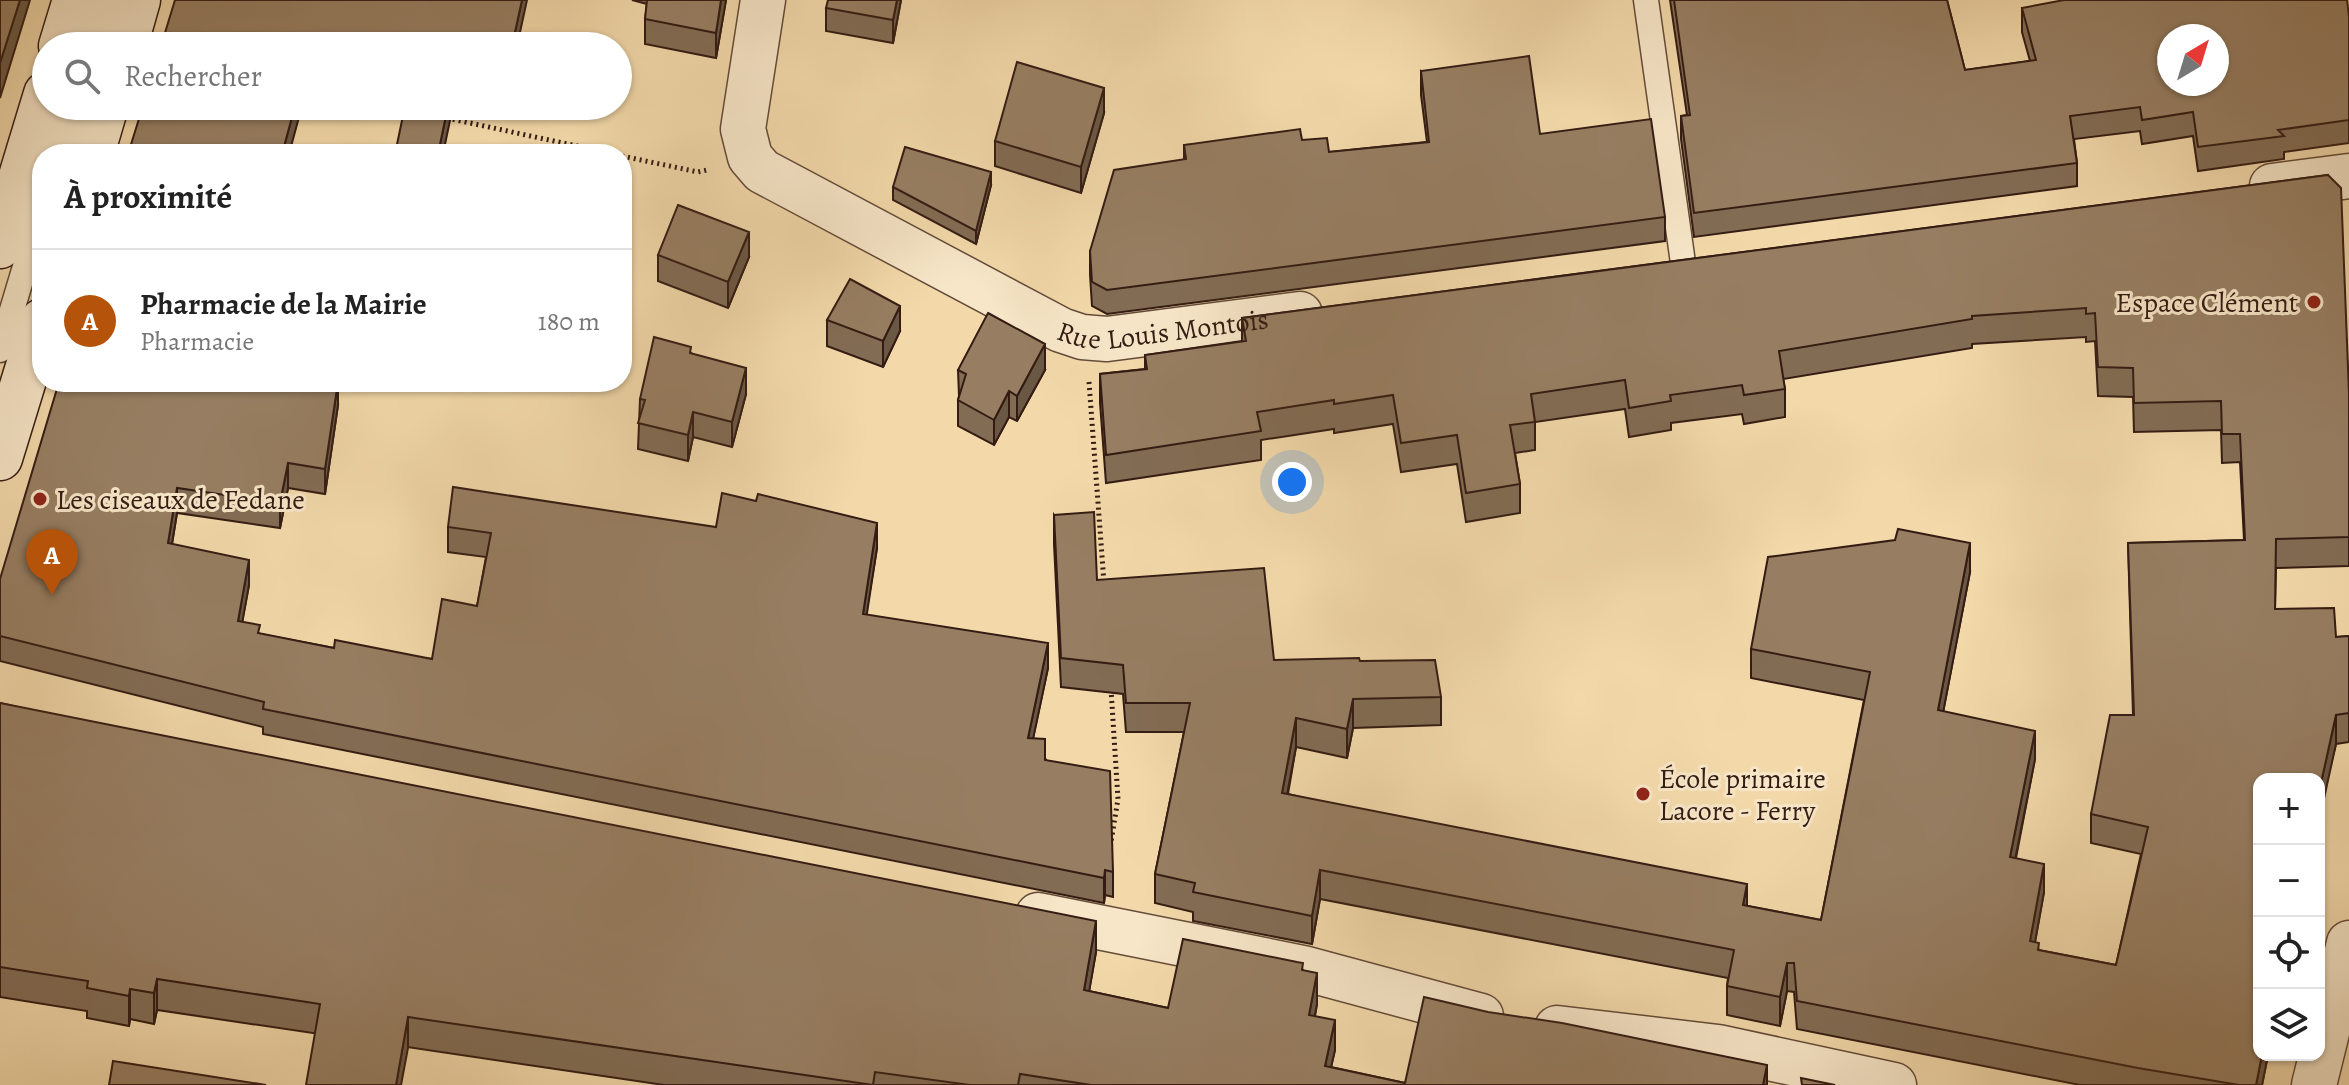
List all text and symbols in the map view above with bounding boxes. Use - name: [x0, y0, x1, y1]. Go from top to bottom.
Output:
- north arrow: [2157, 24, 2229, 96]
- search box: [32, 32, 632, 120]
- icon: search: [60, 54, 104, 98]
- text: Rechercher: [124, 56, 262, 96]
- text: À proximité: [64, 173, 232, 220]
- text: Pharmacie de la Mairie: [140, 284, 427, 324]
- place label: Espace Clément: [2115, 284, 2298, 322]
- marker: Espace Clément: [2305, 293, 2323, 311]
- street label: Rue Louis Montois: [1052, 300, 1271, 359]
- text: A: [82, 304, 98, 339]
- text: 180 m: [538, 304, 600, 339]
- text: Pharmacie: [140, 324, 254, 359]
- your location: [1272, 462, 1312, 502]
- place label: Les ciseaux de Fedane: [56, 481, 305, 519]
- marker: Les ciseaux de Fedane: [31, 490, 49, 508]
- pin: A: [26, 529, 78, 595]
- place label: École primaire Lacore - Ferry: [1659, 760, 1826, 830]
- map controls: [2253, 773, 2325, 1061]
- button: +: [2253, 773, 2325, 845]
- marker: École primaire Lacore - Ferry: [1634, 785, 1652, 803]
- button: −: [2253, 845, 2325, 917]
- button: locate: [2253, 917, 2325, 989]
- button: layers: [2253, 989, 2325, 1061]

